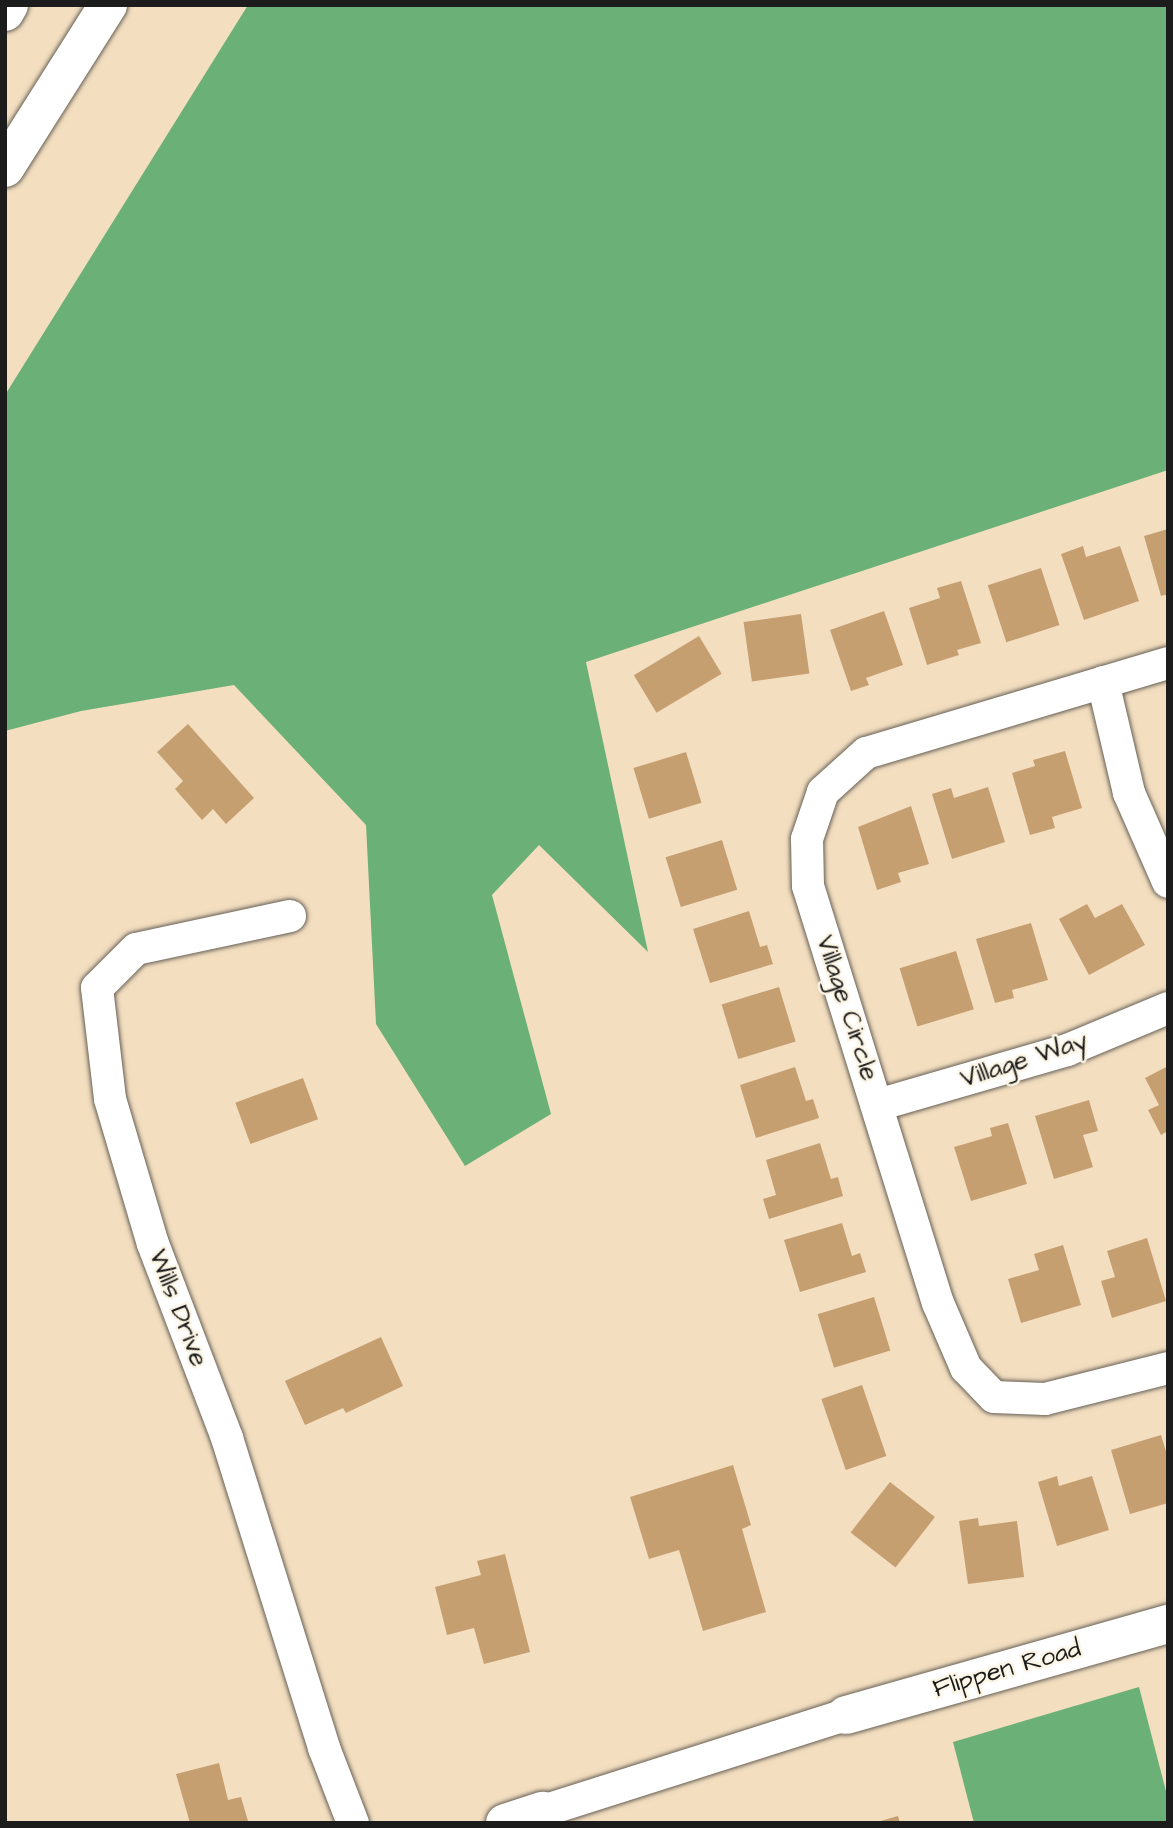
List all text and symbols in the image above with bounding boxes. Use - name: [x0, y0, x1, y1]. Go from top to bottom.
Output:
- street label: Village Circle: [809, 931, 885, 1085]
- street label: Village Way: [957, 1025, 1091, 1095]
- street label: Wills Drive: [141, 1245, 215, 1371]
- street label: Flippen Road: [930, 1633, 1084, 1705]

